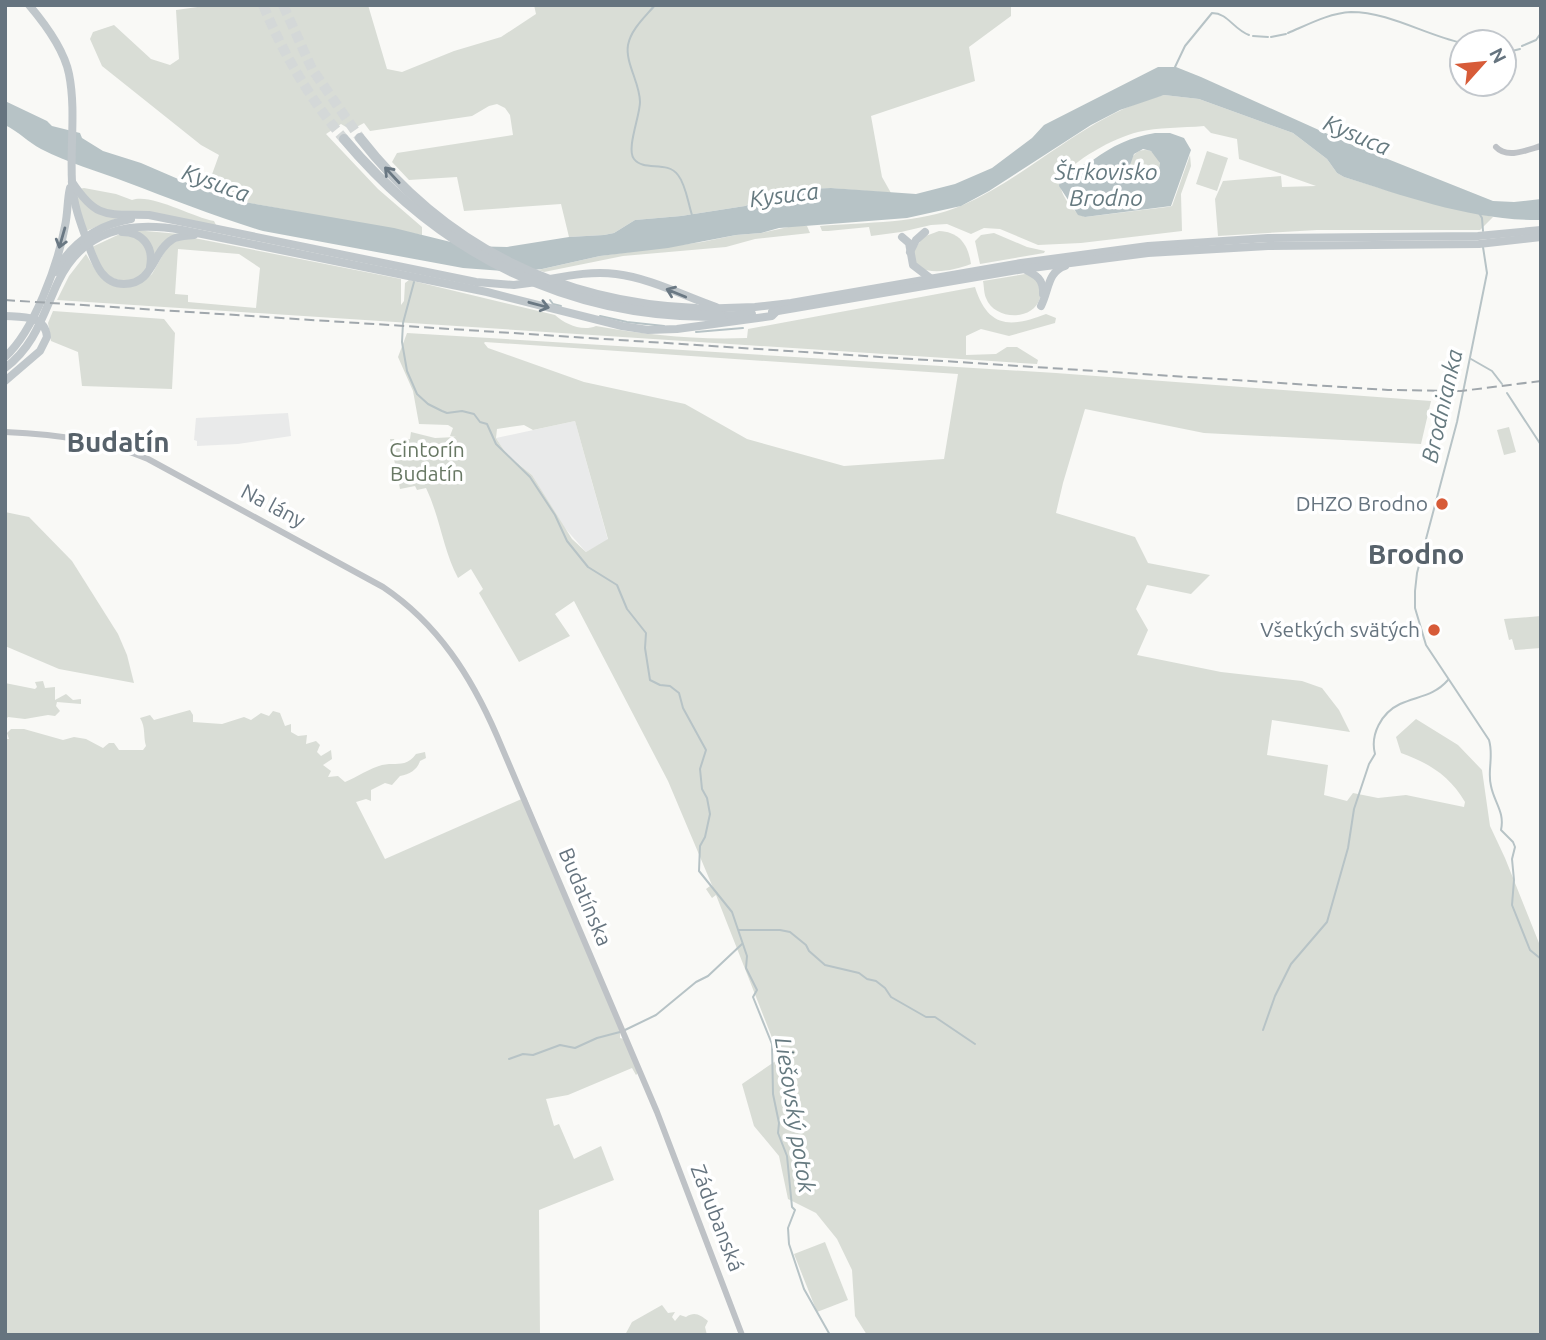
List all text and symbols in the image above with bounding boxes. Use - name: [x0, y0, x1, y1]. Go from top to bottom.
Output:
- north arrow: [1448, 28, 1518, 98]
- text: N: [1485, 44, 1511, 67]
- water label: Kysuca: [1320, 109, 1394, 160]
- water label: Kysuca: [179, 159, 253, 206]
- water label: Štrkovisko Brodno: [1053, 159, 1158, 210]
- one-way arrow: [384, 166, 400, 184]
- water label: Kysuca: [748, 178, 820, 211]
- one-way arrow: [54, 227, 67, 249]
- one-way arrow: [666, 285, 688, 298]
- one-way arrow: [527, 299, 549, 312]
- water label: Brodnianka: [1416, 347, 1467, 465]
- district label: Budatín: [66, 426, 170, 457]
- park label: Cintorín Budatín: [389, 437, 465, 485]
- street label: Na lány: [237, 478, 310, 532]
- place label: DHZO Brodno: [1296, 491, 1428, 515]
- marker: DHZO Brodno: [1434, 496, 1450, 512]
- district label: Brodno: [1368, 538, 1464, 569]
- place label: Všetkých svätých: [1260, 617, 1420, 641]
- marker: Všetkých svätých: [1426, 622, 1442, 638]
- street label: Budatínska: [555, 844, 617, 949]
- water label: Liešovský potok: [771, 1035, 820, 1195]
- street label: Zádubanská: [687, 1161, 749, 1274]

